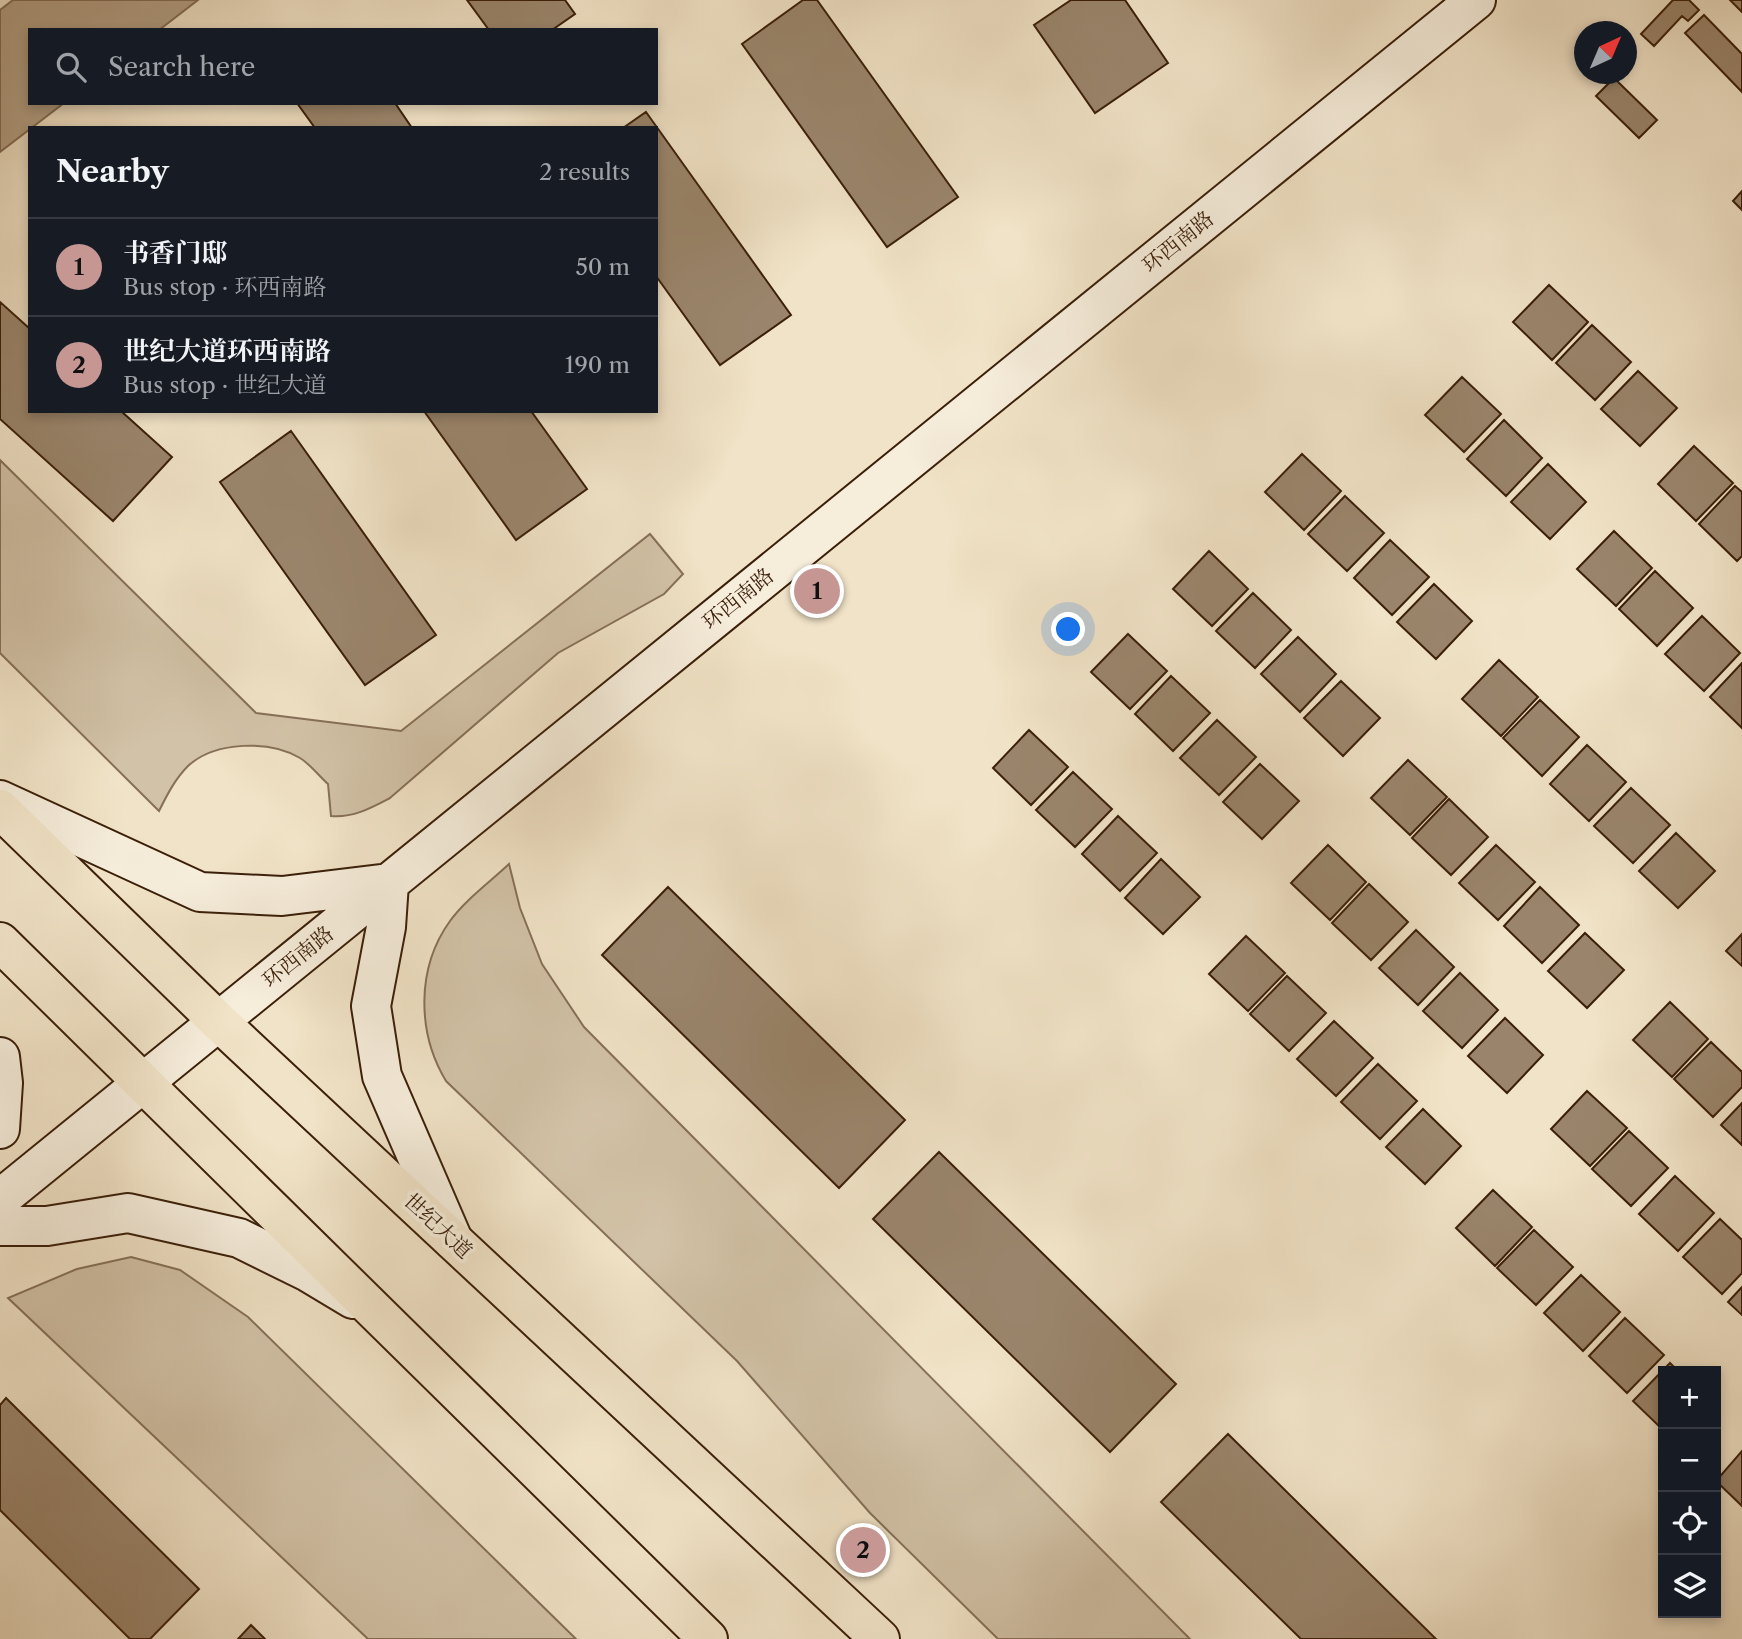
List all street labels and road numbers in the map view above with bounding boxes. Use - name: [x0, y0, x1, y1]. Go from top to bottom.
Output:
- street label: 环西南路: [1137, 205, 1218, 278]
- street label: 环西南路: [697, 562, 778, 635]
- street label: 环西南路: [257, 920, 338, 993]
- street label: 世纪大道: [399, 1188, 478, 1263]

